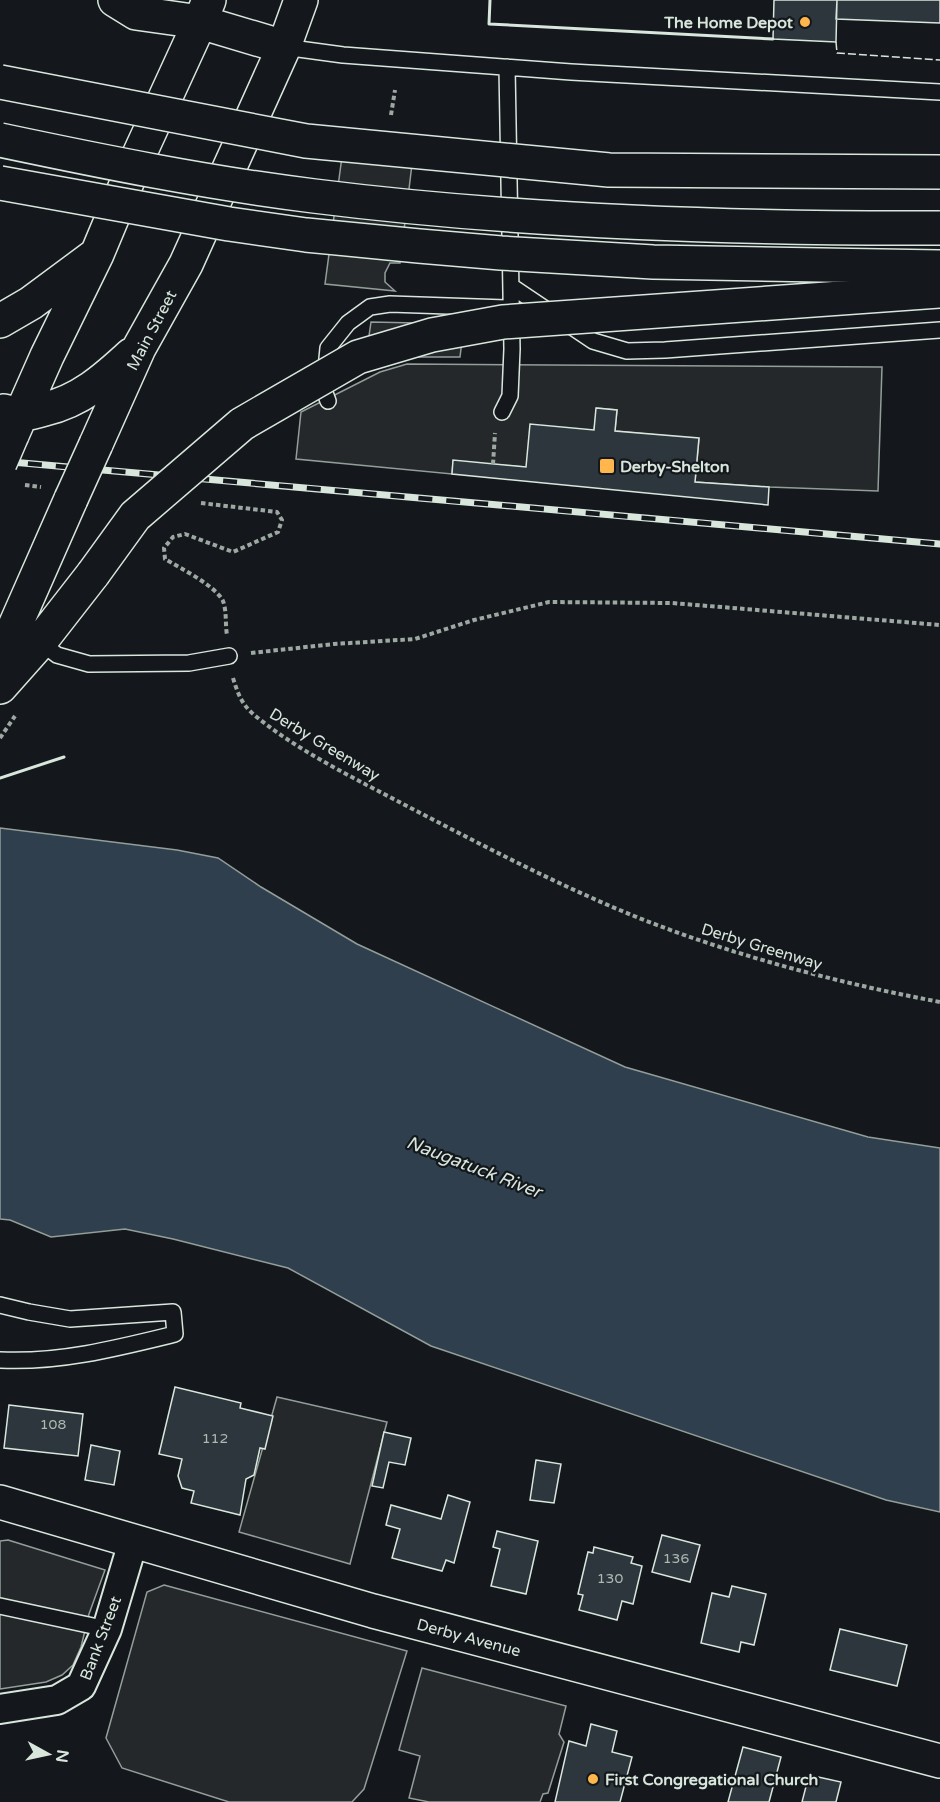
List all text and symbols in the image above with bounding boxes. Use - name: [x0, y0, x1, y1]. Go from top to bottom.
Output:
- place label: The Home Depot: [663, 13, 794, 33]
- marker: The Home Depot: [798, 15, 812, 29]
- street label: Main Street: [122, 287, 181, 374]
- marker: Derby-Shelton: [598, 457, 616, 475]
- place label: Derby-Shelton: [620, 457, 730, 477]
- street label: Derby Greenway: [266, 704, 384, 786]
- street label: Derby Greenway: [699, 919, 825, 975]
- water label: Naugatuck River: [404, 1131, 546, 1204]
- house number: 108: [40, 1416, 66, 1433]
- house number: 112: [202, 1430, 228, 1447]
- house number: 136: [663, 1550, 689, 1567]
- house number: 130: [597, 1570, 623, 1587]
- street label: Bank Street: [76, 1593, 126, 1683]
- street label: Derby Avenue: [415, 1614, 523, 1661]
- north arrow: [18, 1724, 78, 1784]
- text: N: [51, 1748, 73, 1764]
- place label: First Congregational Church: [605, 1770, 818, 1790]
- marker: First Congregational Church: [586, 1772, 600, 1786]

